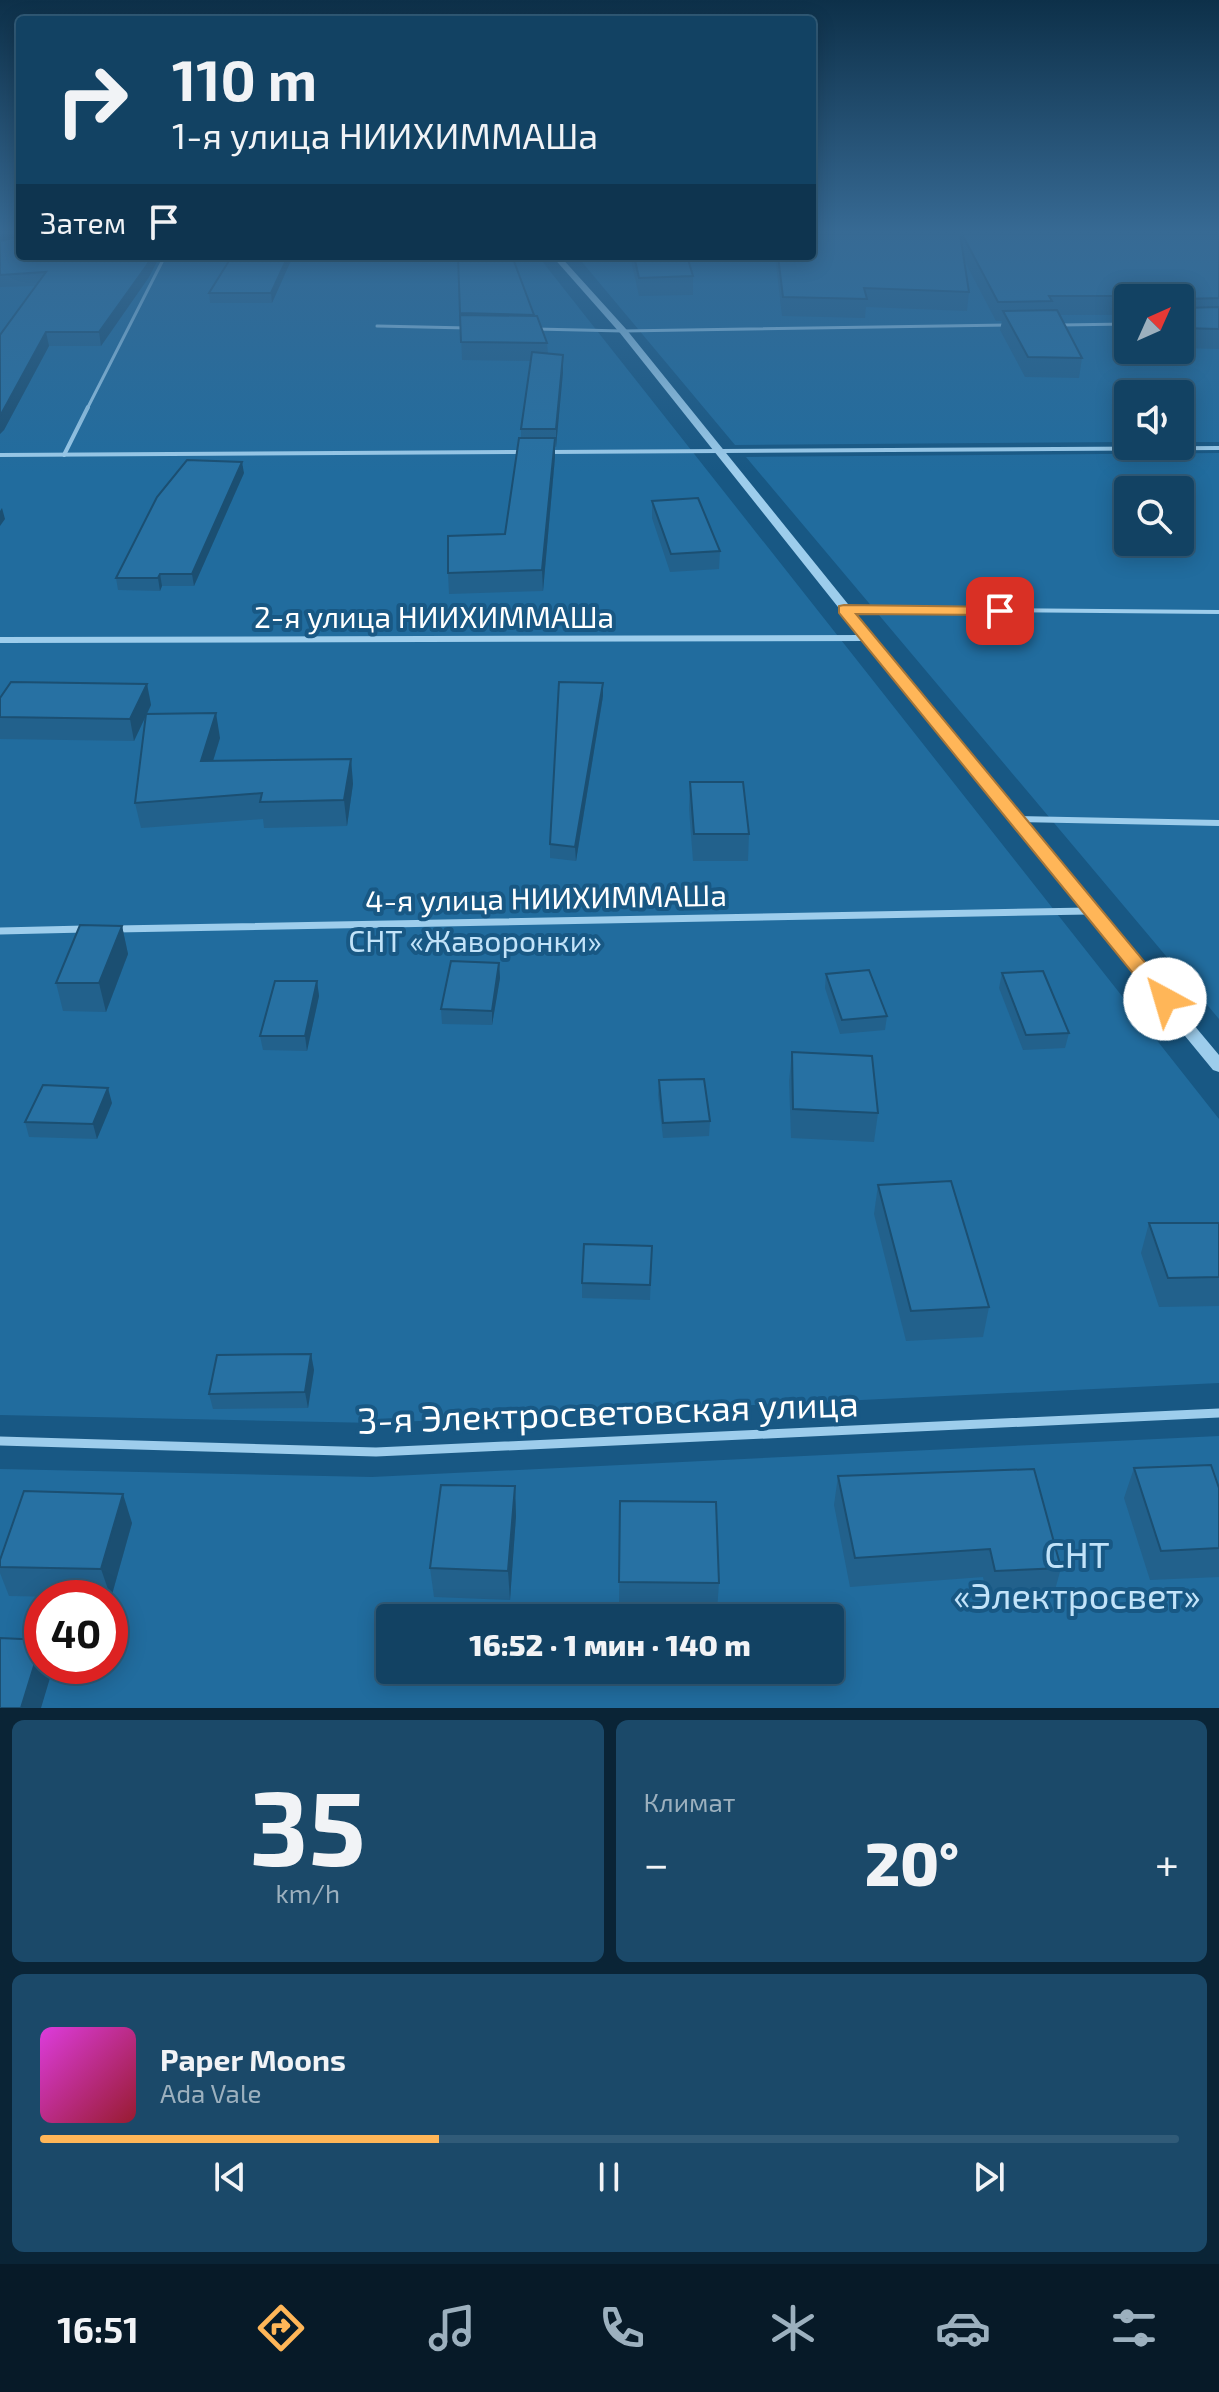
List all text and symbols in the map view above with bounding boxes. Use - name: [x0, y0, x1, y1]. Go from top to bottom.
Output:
- text: 110 m: [172, 45, 317, 112]
- icon: right: [40, 48, 144, 152]
- text: 1-я улица НИИХИММАШа: [172, 113, 598, 156]
- icon: arrive: [142, 200, 186, 244]
- text: Затем: [40, 204, 126, 240]
- north arrow: [1114, 284, 1194, 364]
- map controls: [1114, 284, 1194, 556]
- button: sound: [1114, 380, 1194, 460]
- button: search: [1114, 476, 1194, 556]
- pin: [966, 577, 1034, 645]
- icon: arrive: [978, 589, 1022, 633]
- street label: 2-я улица НИИХИММАШа: [254, 598, 614, 635]
- street label: 4-я улица НИИХИММАШа: [365, 876, 727, 919]
- park label: СНТ «Жаворонки»: [348, 922, 602, 958]
- position arrow: [1123, 957, 1207, 1041]
- street label: 3-я Электросветовская улица: [357, 1380, 859, 1442]
- park label: СНТ «Электросвет»: [953, 1532, 1201, 1616]
- speed limit sign: 40: [24, 1580, 128, 1684]
- text: 16:52 · 1 мин · 140 m: [469, 1626, 751, 1662]
- text: 35: [250, 1762, 366, 1887]
- text: Климат: [644, 1786, 736, 1817]
- text: 20°: [865, 1826, 959, 1898]
- text: −: [644, 1836, 669, 1889]
- text: +: [1155, 1836, 1179, 1889]
- text: km/h: [275, 1877, 340, 1908]
- text: Paper Moons: [160, 2041, 346, 2077]
- text: Ada Vale: [160, 2077, 262, 2108]
- icon: previous: [208, 2155, 252, 2199]
- icon: pause: [587, 2155, 631, 2199]
- icon: next: [967, 2155, 1011, 2199]
- icon: directions: [253, 2300, 309, 2356]
- icon: music: [424, 2300, 480, 2356]
- icon: phone: [594, 2300, 650, 2356]
- icon: climate: [765, 2300, 821, 2356]
- icon: car: [935, 2300, 991, 2356]
- icon: filters: [1106, 2300, 1162, 2356]
- text: 16:51: [57, 2307, 139, 2350]

